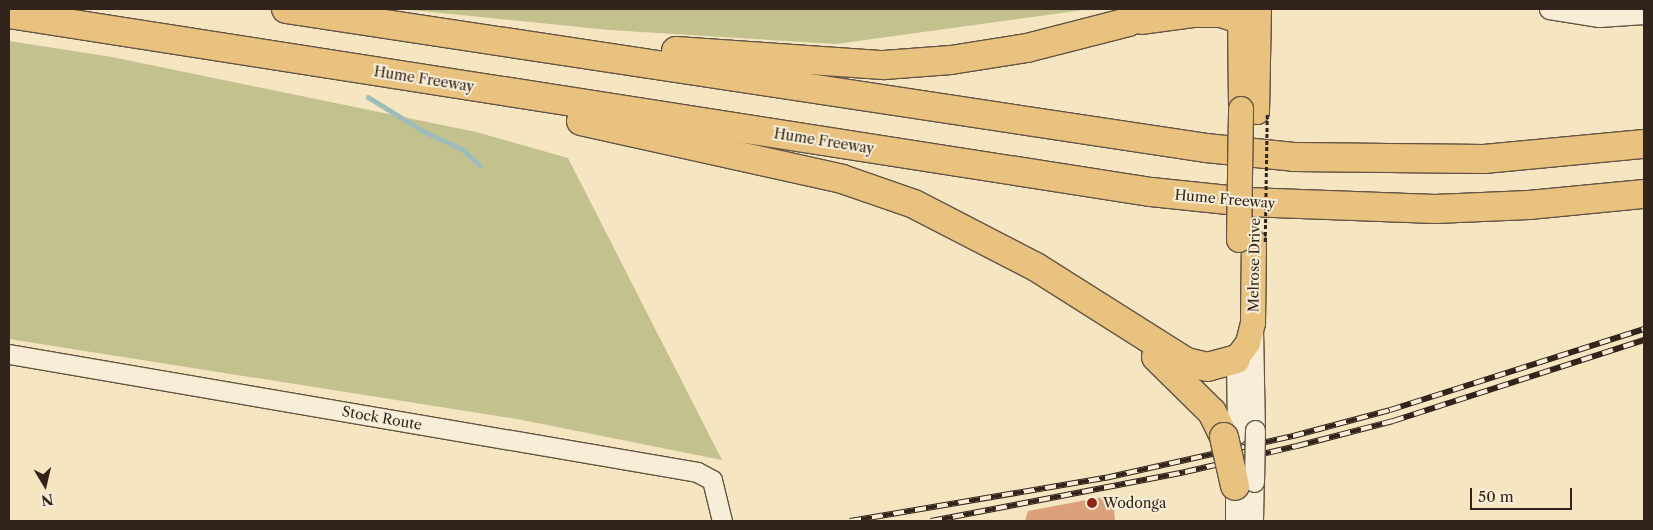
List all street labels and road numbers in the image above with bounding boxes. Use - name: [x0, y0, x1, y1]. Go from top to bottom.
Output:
- street label: Hume Freeway: [373, 63, 475, 95]
- street label: Hume Freeway: [773, 125, 875, 157]
- street label: Hume Freeway: [1174, 186, 1276, 212]
- street label: Melrose Drive: [1245, 218, 1263, 312]
- street label: Stock Route: [341, 403, 423, 433]

